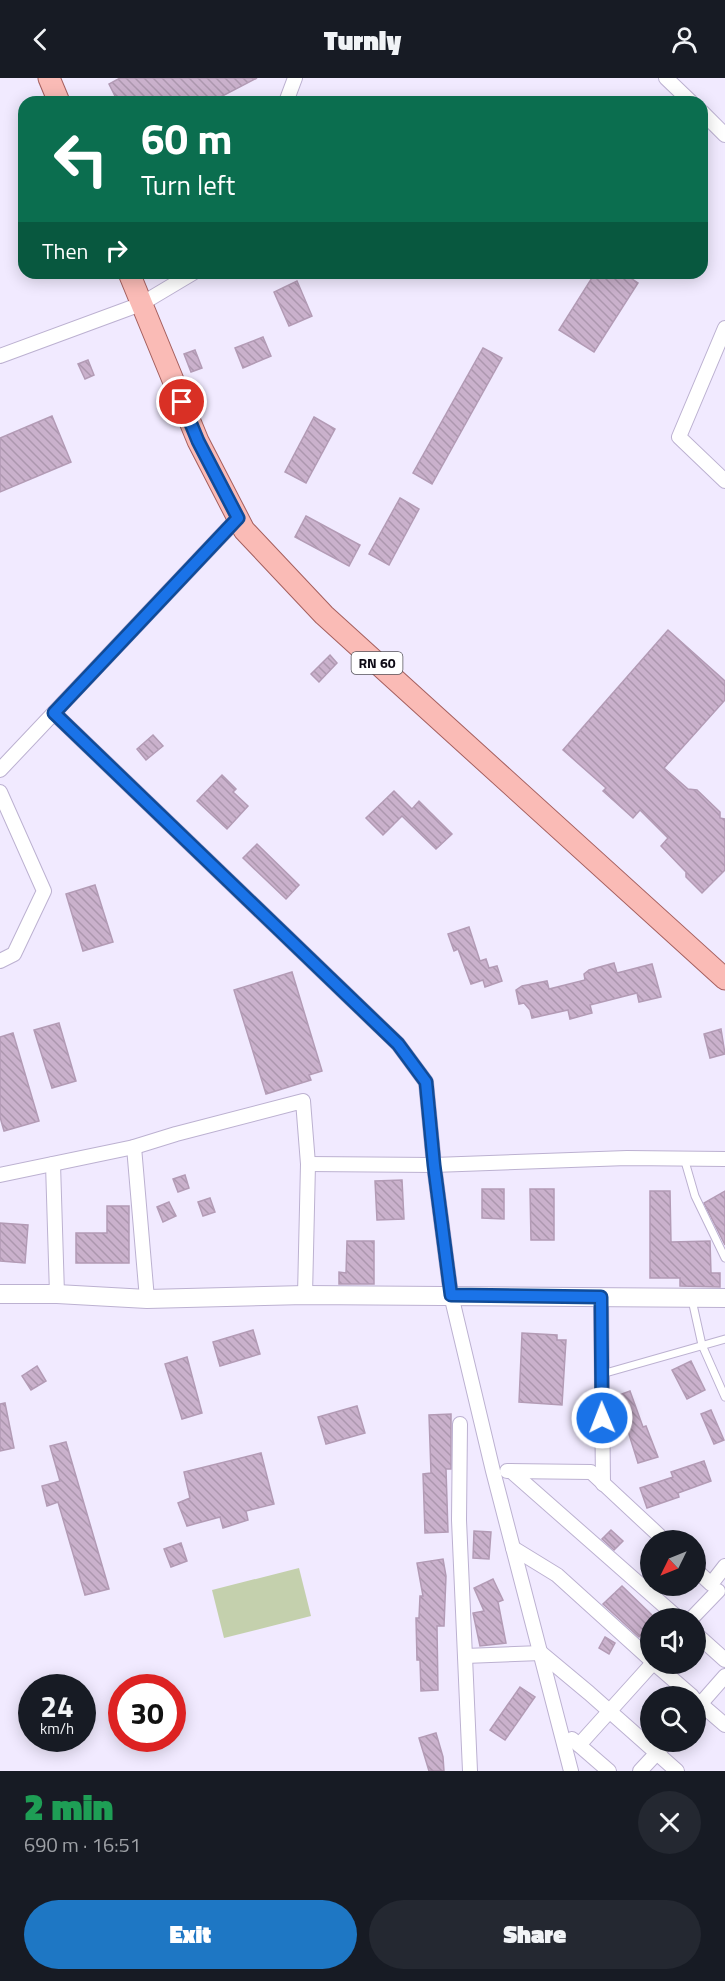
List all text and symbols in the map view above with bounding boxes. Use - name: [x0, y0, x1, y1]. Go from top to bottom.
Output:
- text: Turnly: [324, 19, 401, 60]
- icon: back: [24, 23, 57, 56]
- icon: person: [668, 23, 701, 56]
- text: 60 m: [141, 106, 233, 170]
- icon: left: [42, 120, 120, 198]
- text: Turn left: [141, 164, 235, 205]
- text: Then: [42, 234, 88, 268]
- icon: right: [100, 234, 133, 267]
- pin: [156, 376, 207, 427]
- icon: arrive: [165, 385, 198, 418]
- road number: RN 60: [352, 652, 403, 674]
- position arrow: [570, 1386, 634, 1450]
- north arrow: [640, 1530, 706, 1596]
- map controls: [640, 1530, 706, 1752]
- button: sound: [640, 1608, 706, 1674]
- speed limit sign: 30: [108, 1674, 186, 1752]
- text: 24: [40, 1683, 74, 1729]
- button: search: [640, 1686, 706, 1752]
- text: km/h: [40, 1717, 74, 1740]
- text: 2 min: [24, 1779, 113, 1834]
- button: close: [638, 1791, 701, 1854]
- text: 690 m · 16:51: [24, 1829, 141, 1860]
- button: Exit: [24, 1900, 357, 1969]
- button: Share: [369, 1900, 701, 1969]

